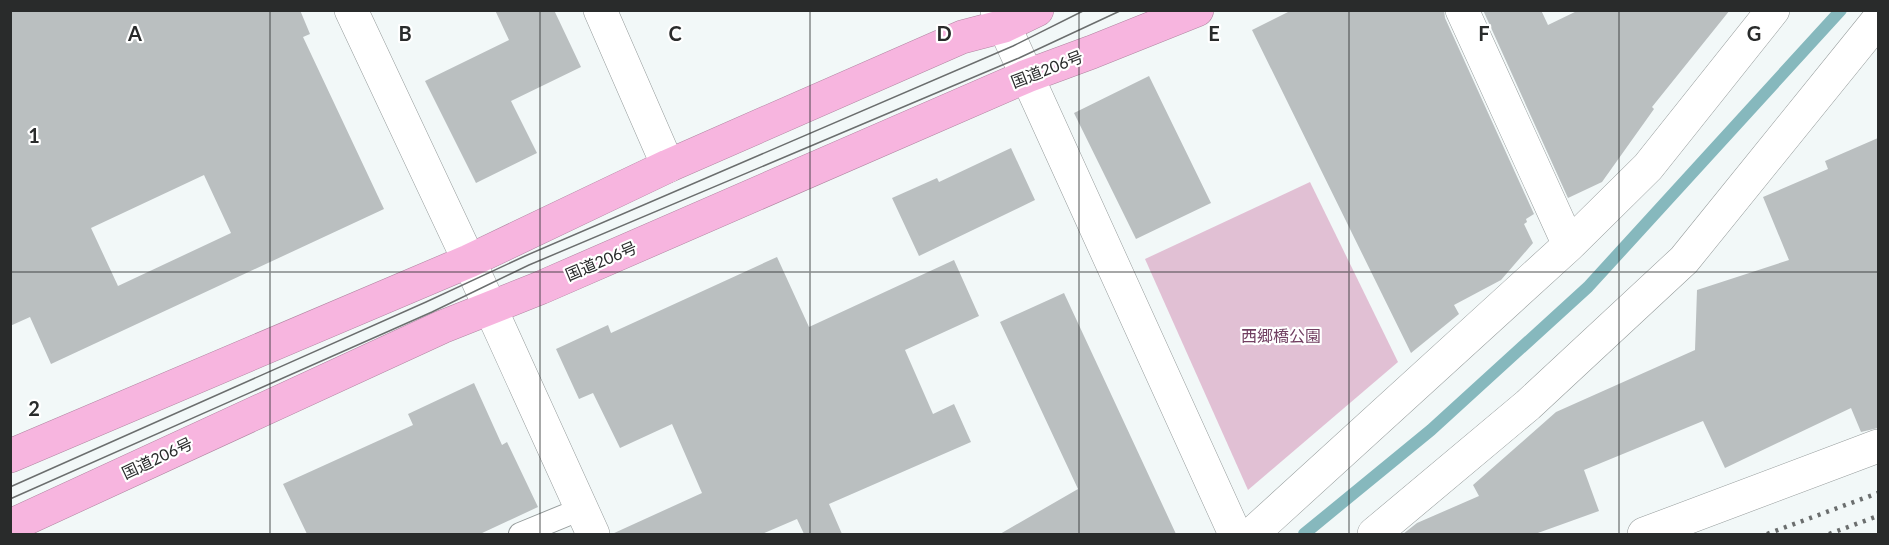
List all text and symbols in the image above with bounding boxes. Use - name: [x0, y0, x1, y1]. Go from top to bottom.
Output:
- text: A: [127, 21, 142, 45]
- text: B: [398, 21, 412, 45]
- text: C: [668, 21, 682, 45]
- text: D: [936, 21, 952, 45]
- text: E: [1208, 21, 1220, 45]
- text: F: [1478, 21, 1490, 45]
- text: G: [1747, 21, 1761, 45]
- street label: 国道206号: [1008, 46, 1086, 91]
- text: 1: [28, 123, 40, 147]
- street label: 国道206号: [562, 237, 639, 284]
- park label: 西郷橋公園: [1241, 326, 1321, 345]
- text: 2: [28, 396, 40, 420]
- street label: 国道206号: [118, 433, 195, 482]

